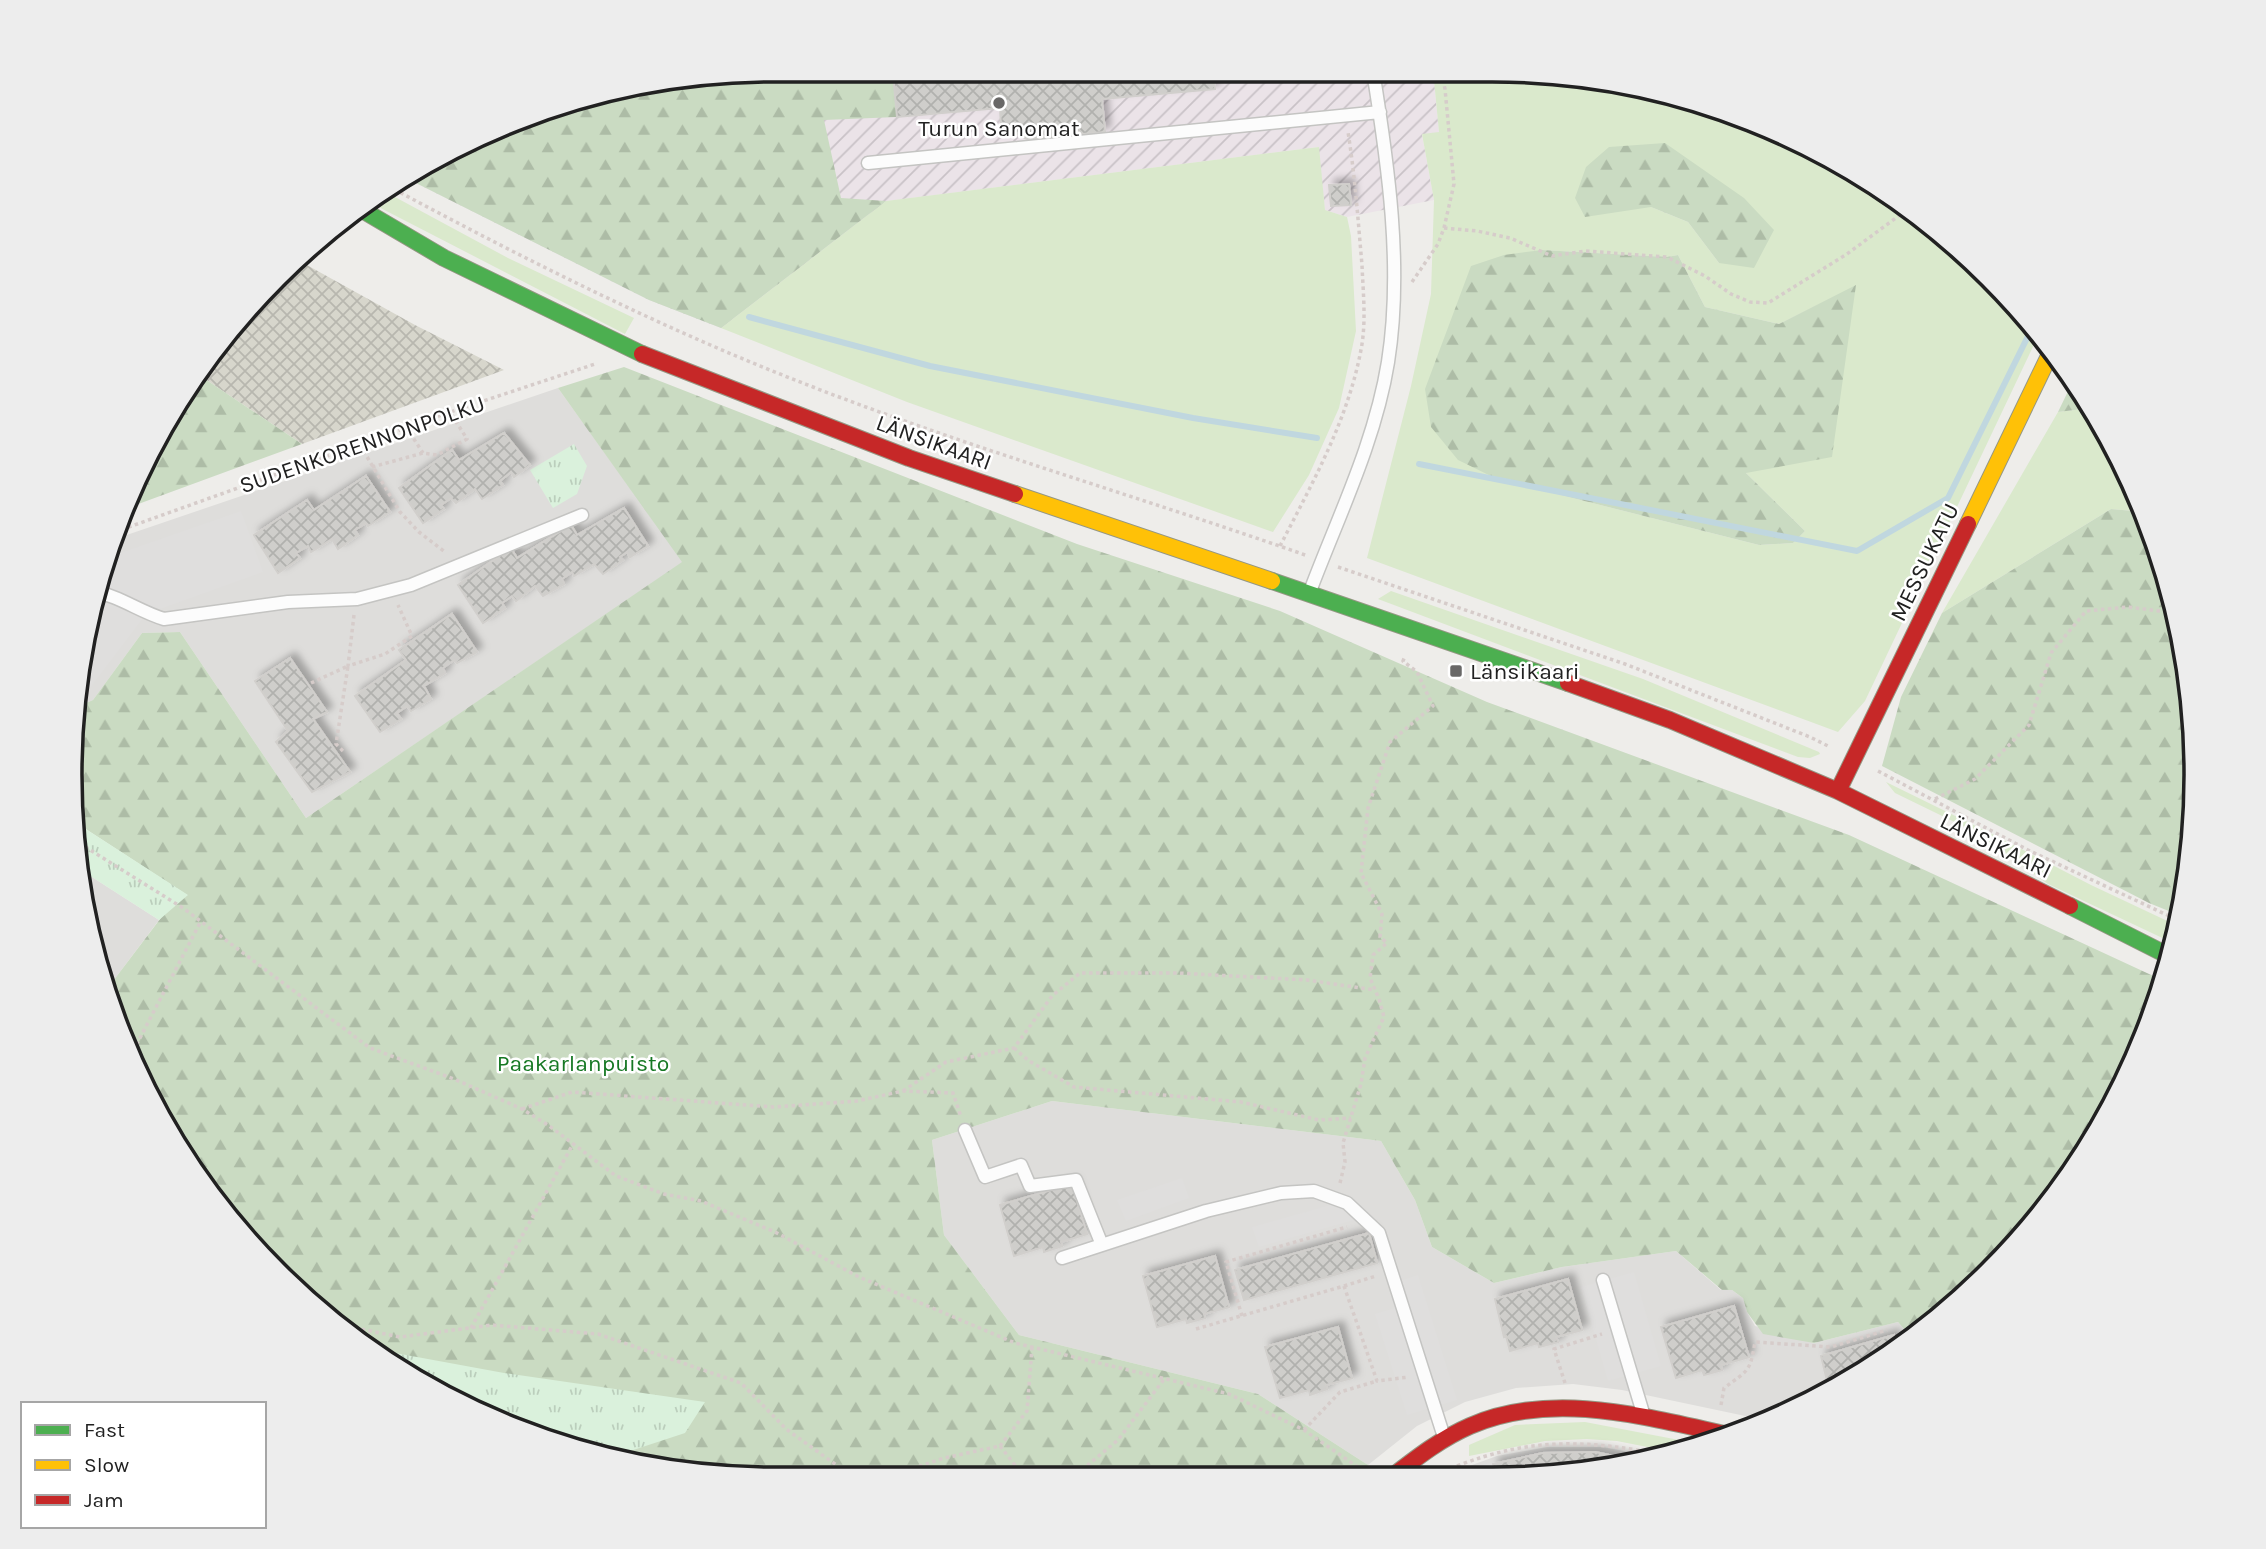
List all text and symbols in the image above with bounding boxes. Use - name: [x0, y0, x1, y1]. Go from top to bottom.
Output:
- marker: Turun Sanomat: [991, 95, 1007, 111]
- place label: Turun Sanomat: [918, 115, 1080, 142]
- street label: SUDENKORENNONPOLKU: [236, 390, 489, 499]
- street label: LÄNSIKAARI: [872, 409, 995, 476]
- street label: MESSUKATU: [1884, 499, 1965, 626]
- place label: Länsikaari: [1470, 658, 1580, 685]
- marker: Länsikaari: [1448, 663, 1464, 679]
- street label: LÄNSIKAARI: [1935, 807, 2056, 884]
- park label: Paakarlanpuisto: [497, 1050, 669, 1077]
- legend: [21, 1402, 266, 1528]
- text: Fast: [84, 1418, 125, 1442]
- text: Slow: [84, 1453, 129, 1477]
- text: Jam: [84, 1488, 124, 1512]

